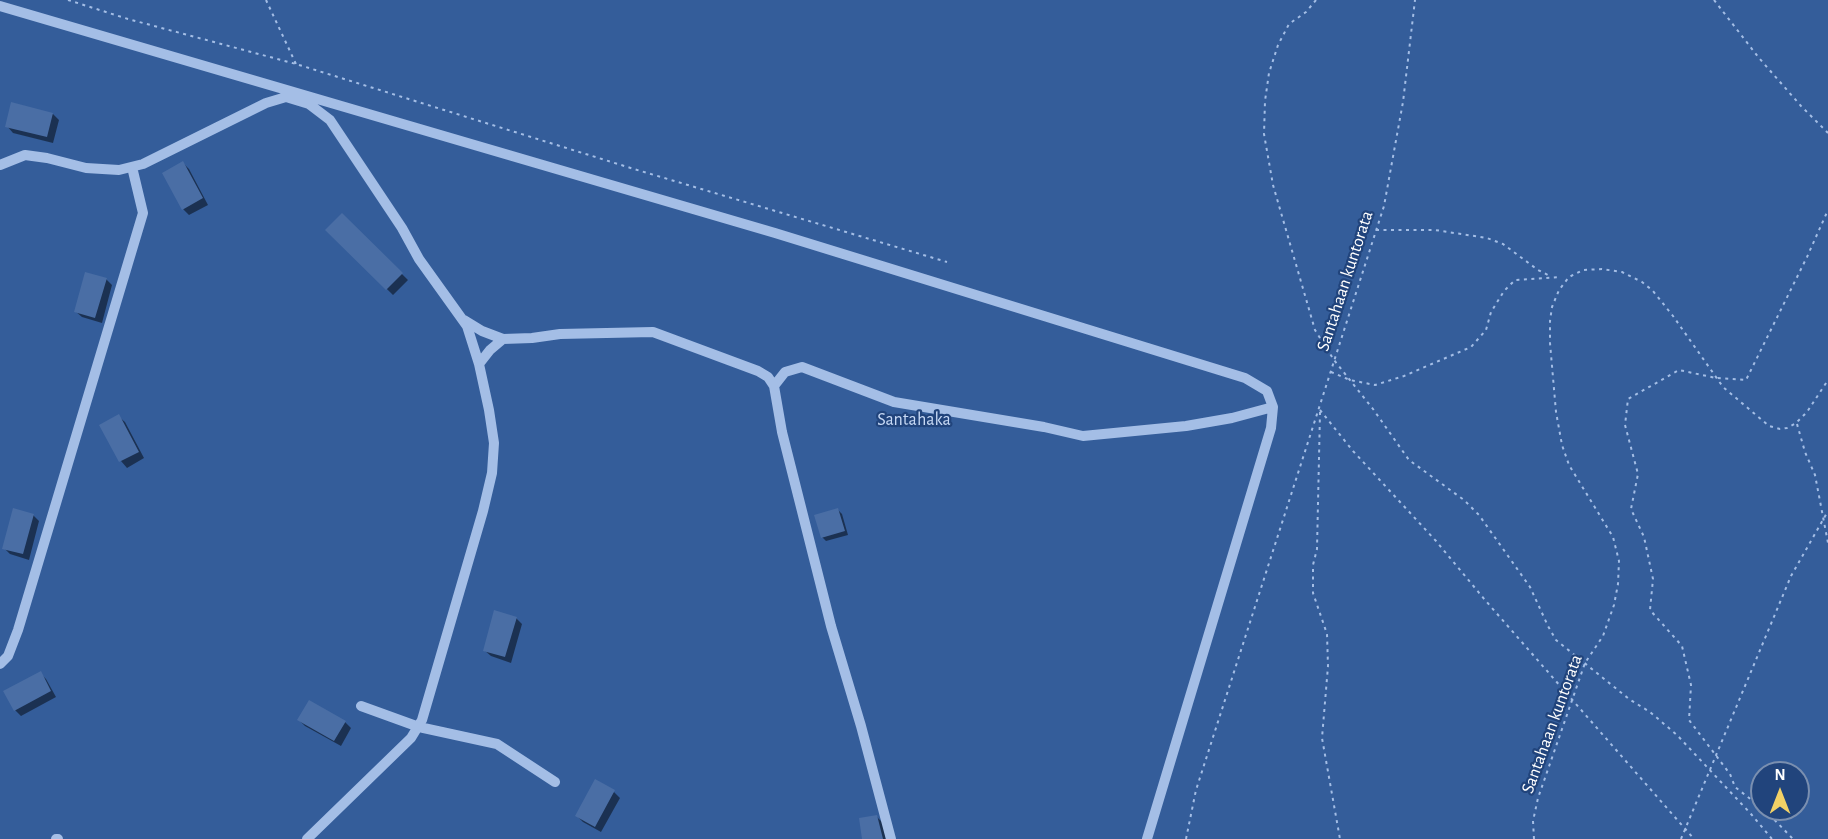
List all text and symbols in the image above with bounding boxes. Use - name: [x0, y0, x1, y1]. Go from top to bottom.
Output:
- street label: Santahaan kuntorata: [1312, 208, 1378, 354]
- park label: Santahaka: [877, 409, 951, 431]
- street label: Santahaan kuntorata: [1517, 652, 1587, 796]
- north arrow: [1750, 761, 1810, 821]
- text: N: [1774, 767, 1786, 783]

